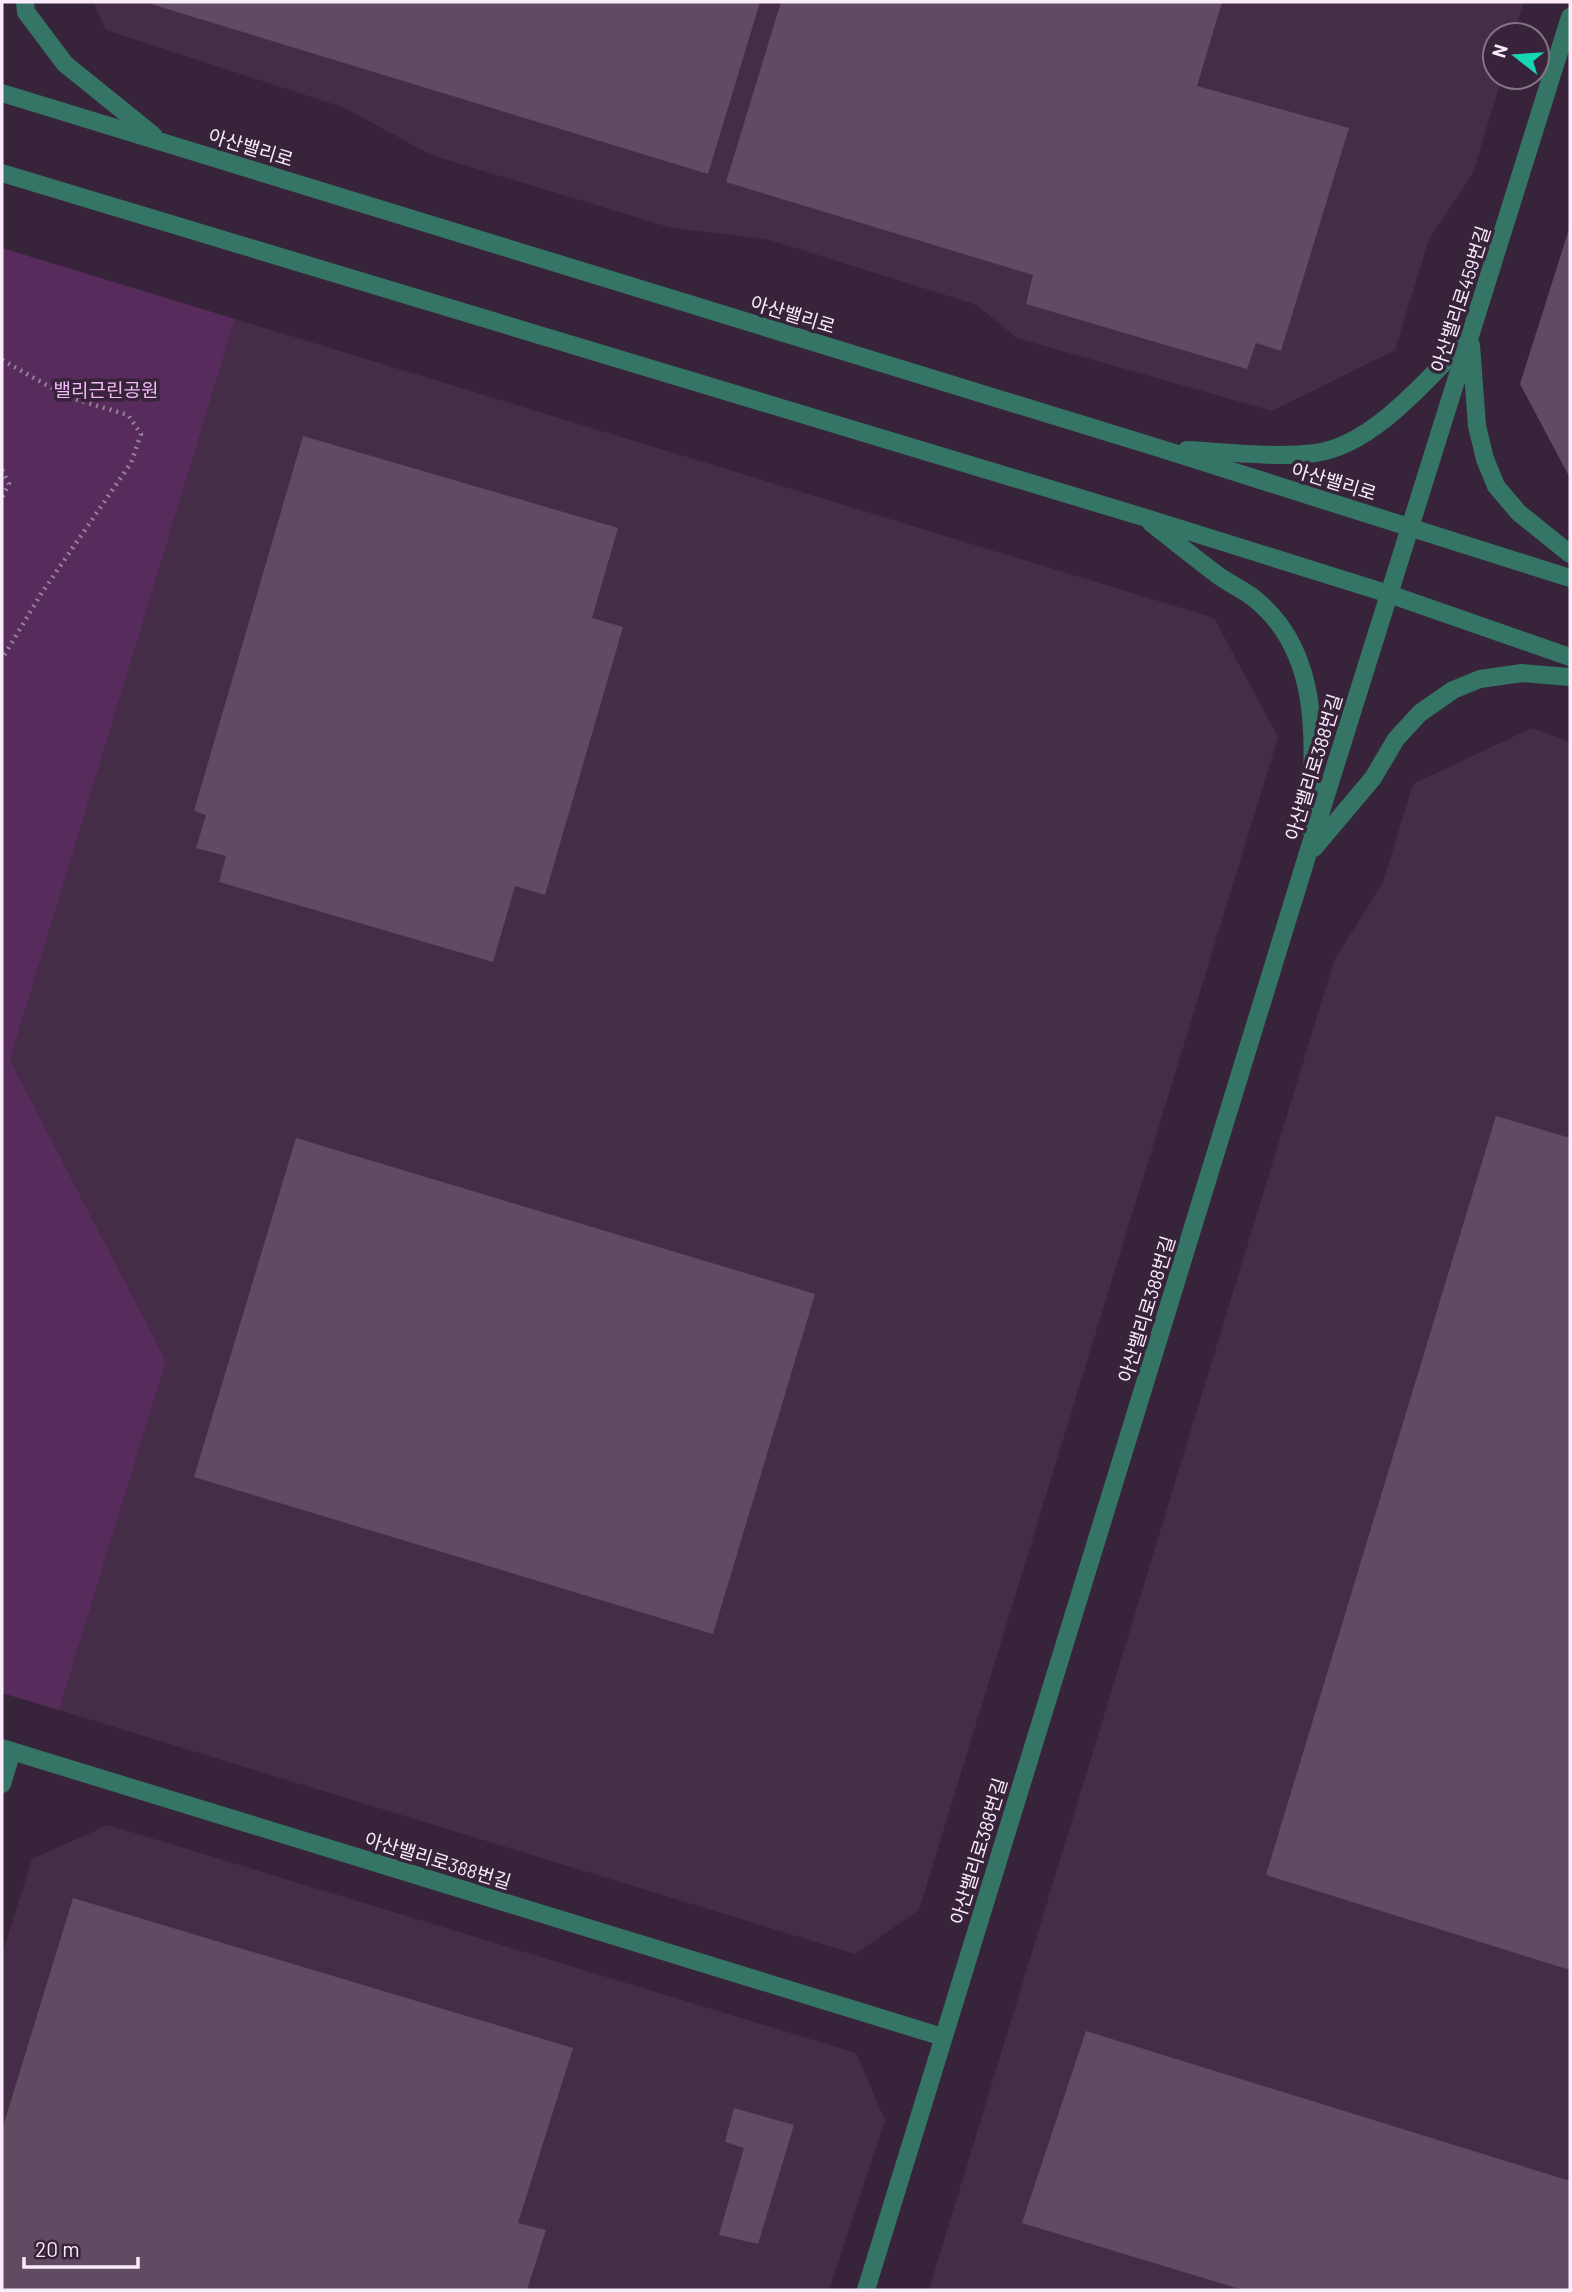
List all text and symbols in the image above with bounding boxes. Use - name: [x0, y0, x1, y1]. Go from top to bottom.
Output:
- north arrow: [1481, 21, 1551, 91]
- text: N: [1486, 41, 1512, 60]
- street label: 아산밸리로: [206, 123, 296, 171]
- street label: 아산밸리로459번길: [1426, 223, 1494, 375]
- street label: 아산밸리로: [748, 290, 838, 338]
- park label: 밸리근린공원: [54, 378, 158, 401]
- street label: 아산밸리로: [1289, 457, 1379, 505]
- street label: 아산밸리로388번길: [1280, 691, 1346, 843]
- street label: 아산밸리로388번길: [1113, 1233, 1179, 1385]
- street label: 아산밸리로388번길: [945, 1775, 1011, 1927]
- street label: 아산밸리로388번길: [362, 1827, 514, 1893]
- scale bar: [24, 2226, 138, 2270]
- text: 20 m: [35, 2236, 80, 2261]

